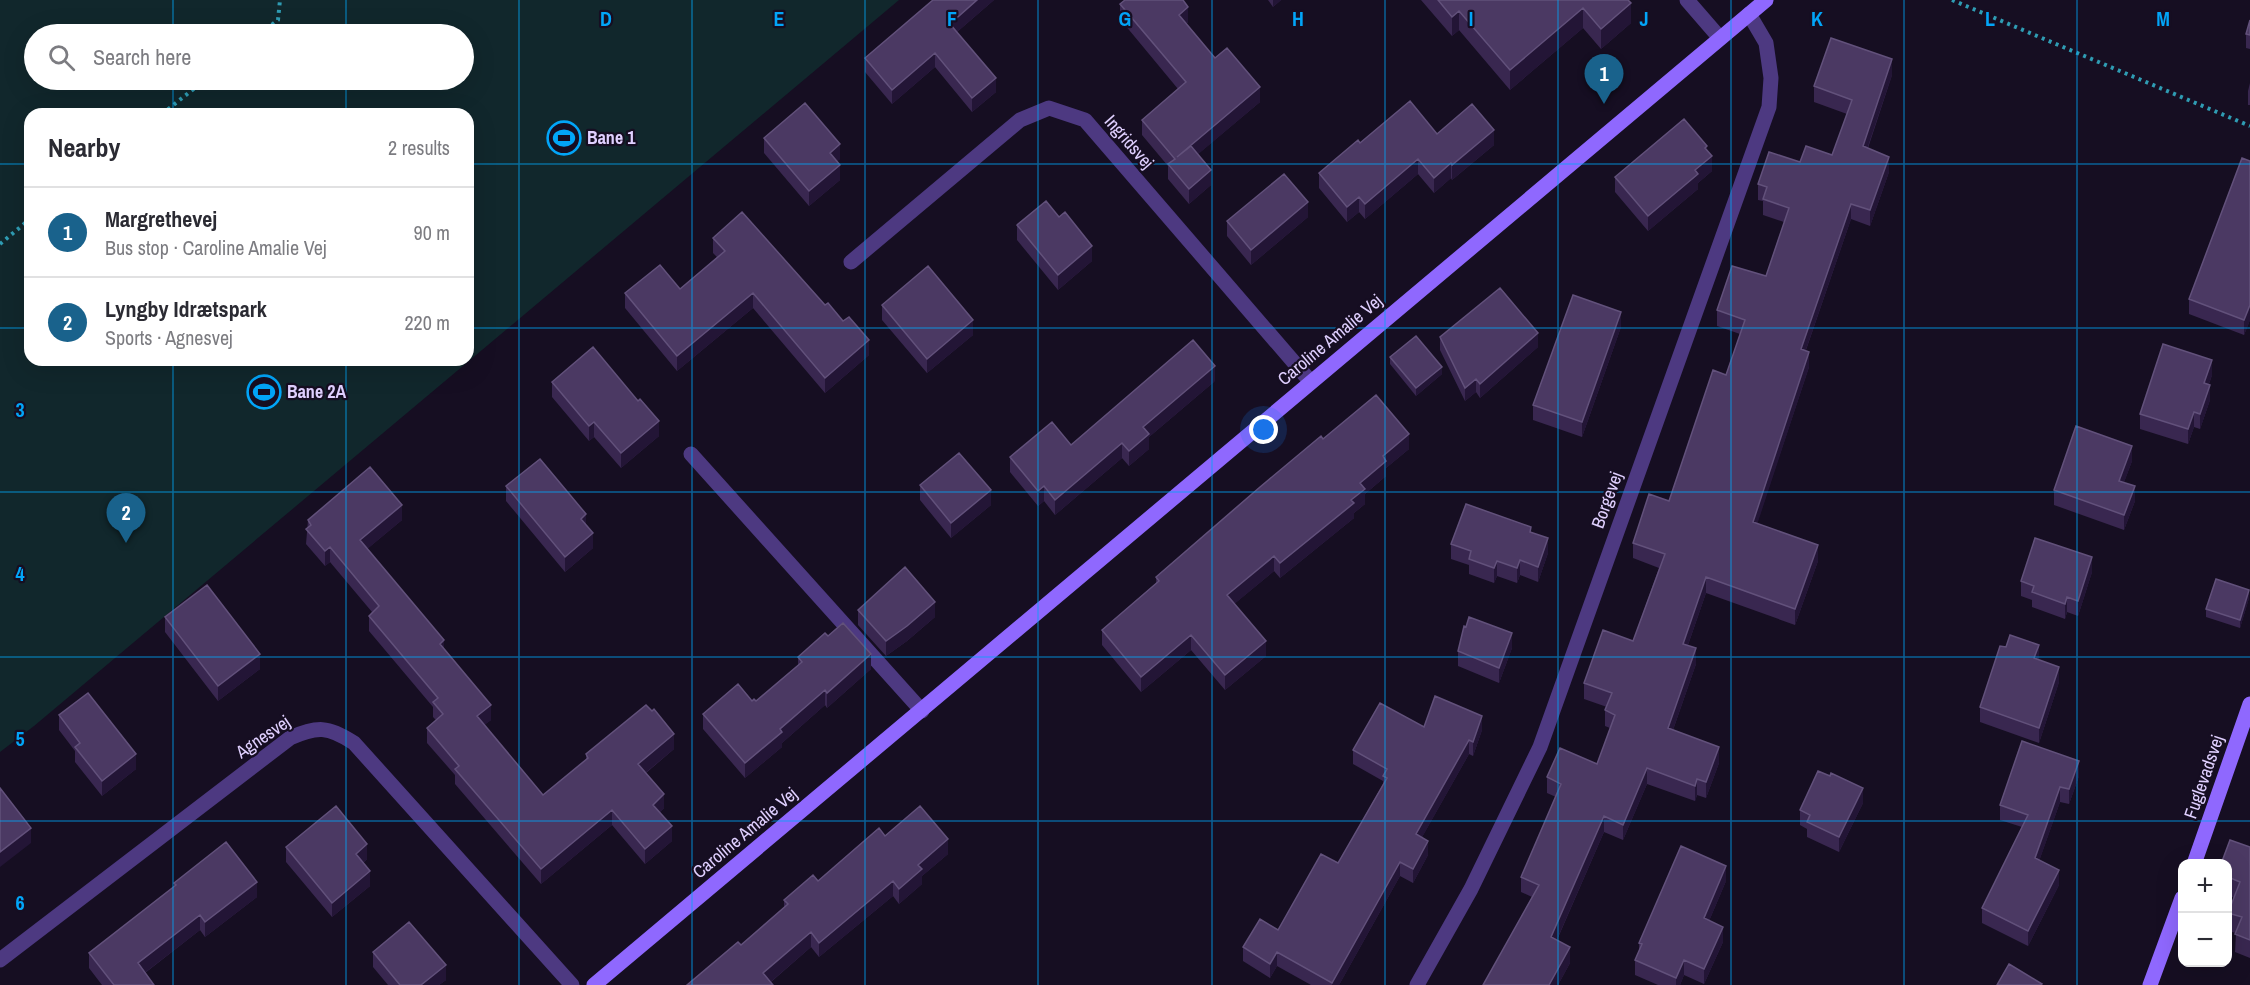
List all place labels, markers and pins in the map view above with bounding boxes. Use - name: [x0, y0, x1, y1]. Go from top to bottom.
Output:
- pin: 1: [1584, 54, 1624, 104]
- sports icon: Bane 1: [546, 120, 582, 156]
- place label: Bane 1: [587, 125, 636, 150]
- sports icon: Bane 2A: [246, 374, 282, 410]
- place label: Bane 2A: [287, 379, 346, 404]
- pin: 2: [106, 494, 146, 543]

